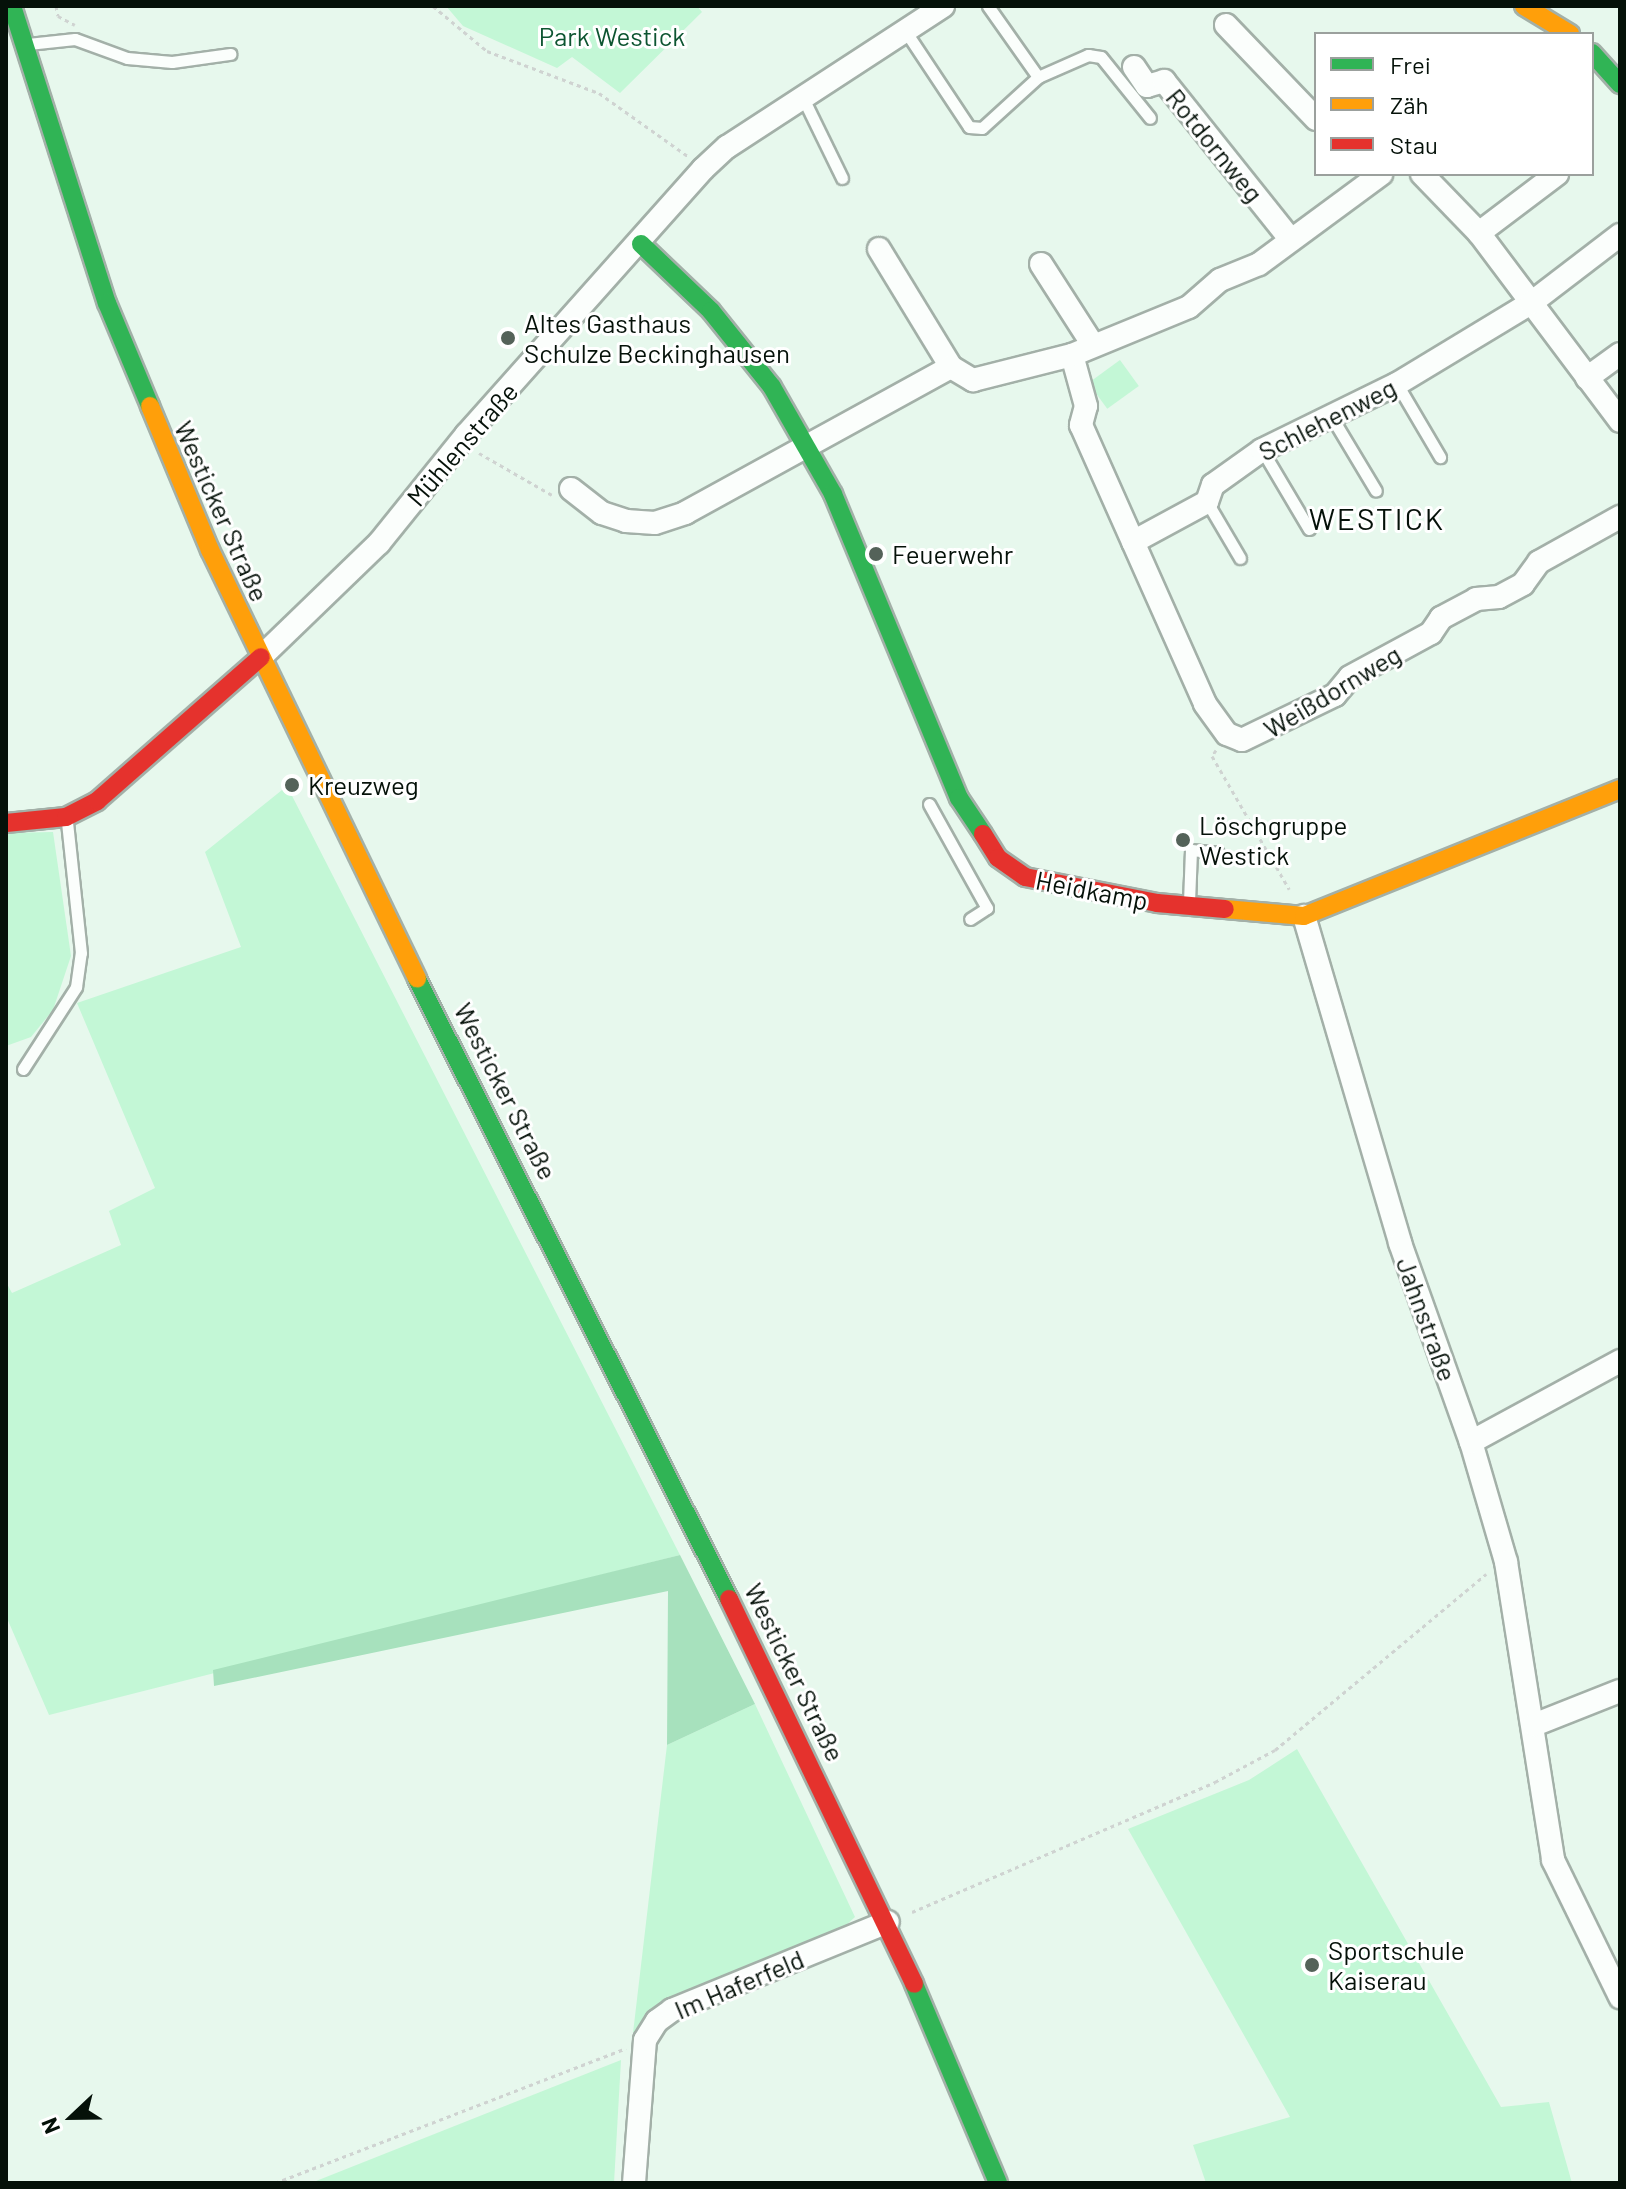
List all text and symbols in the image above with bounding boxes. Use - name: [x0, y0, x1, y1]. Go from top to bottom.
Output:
- park label: Park Westick: [539, 20, 685, 52]
- legend: [1314, 32, 1594, 176]
- text: Frei: [1390, 50, 1431, 79]
- street label: Rotdornweg: [1160, 82, 1270, 208]
- text: Zäh: [1390, 90, 1428, 119]
- text: Stau: [1390, 130, 1438, 159]
- place label: Altes Gasthaus Schulze Beckinghausen: [524, 307, 790, 368]
- marker: Altes Gasthaus Schulze Beckinghausen: [499, 329, 517, 347]
- street label: Schlehenweg: [1253, 371, 1401, 467]
- street label: Mühlenstraße: [400, 376, 524, 512]
- street label: Westicker Straße: [168, 416, 276, 606]
- district label: WESTICK: [1309, 500, 1445, 536]
- place label: Feuerwehr: [892, 538, 1013, 570]
- marker: Feuerwehr: [867, 545, 885, 563]
- street label: Weißdornweg: [1258, 638, 1406, 744]
- place label: Kreuzweg: [308, 769, 419, 801]
- marker: Kreuzweg: [283, 776, 301, 794]
- place label: Löschgruppe Westick: [1199, 809, 1347, 870]
- marker: Löschgruppe Westick: [1174, 831, 1192, 849]
- street label: Heidkamp: [1033, 864, 1151, 916]
- street label: Westicker Straße: [448, 997, 564, 1185]
- street label: Jahnstraße: [1390, 1253, 1464, 1385]
- street label: Westicker Straße: [738, 1578, 852, 1766]
- place label: Sportschule Kaiserau: [1328, 1934, 1465, 1996]
- street label: Im Haferfeld: [670, 1943, 808, 2025]
- marker: Sportschule Kaiserau: [1303, 1956, 1321, 1974]
- north arrow: [32, 2077, 112, 2157]
- text: N: [35, 2114, 65, 2138]

